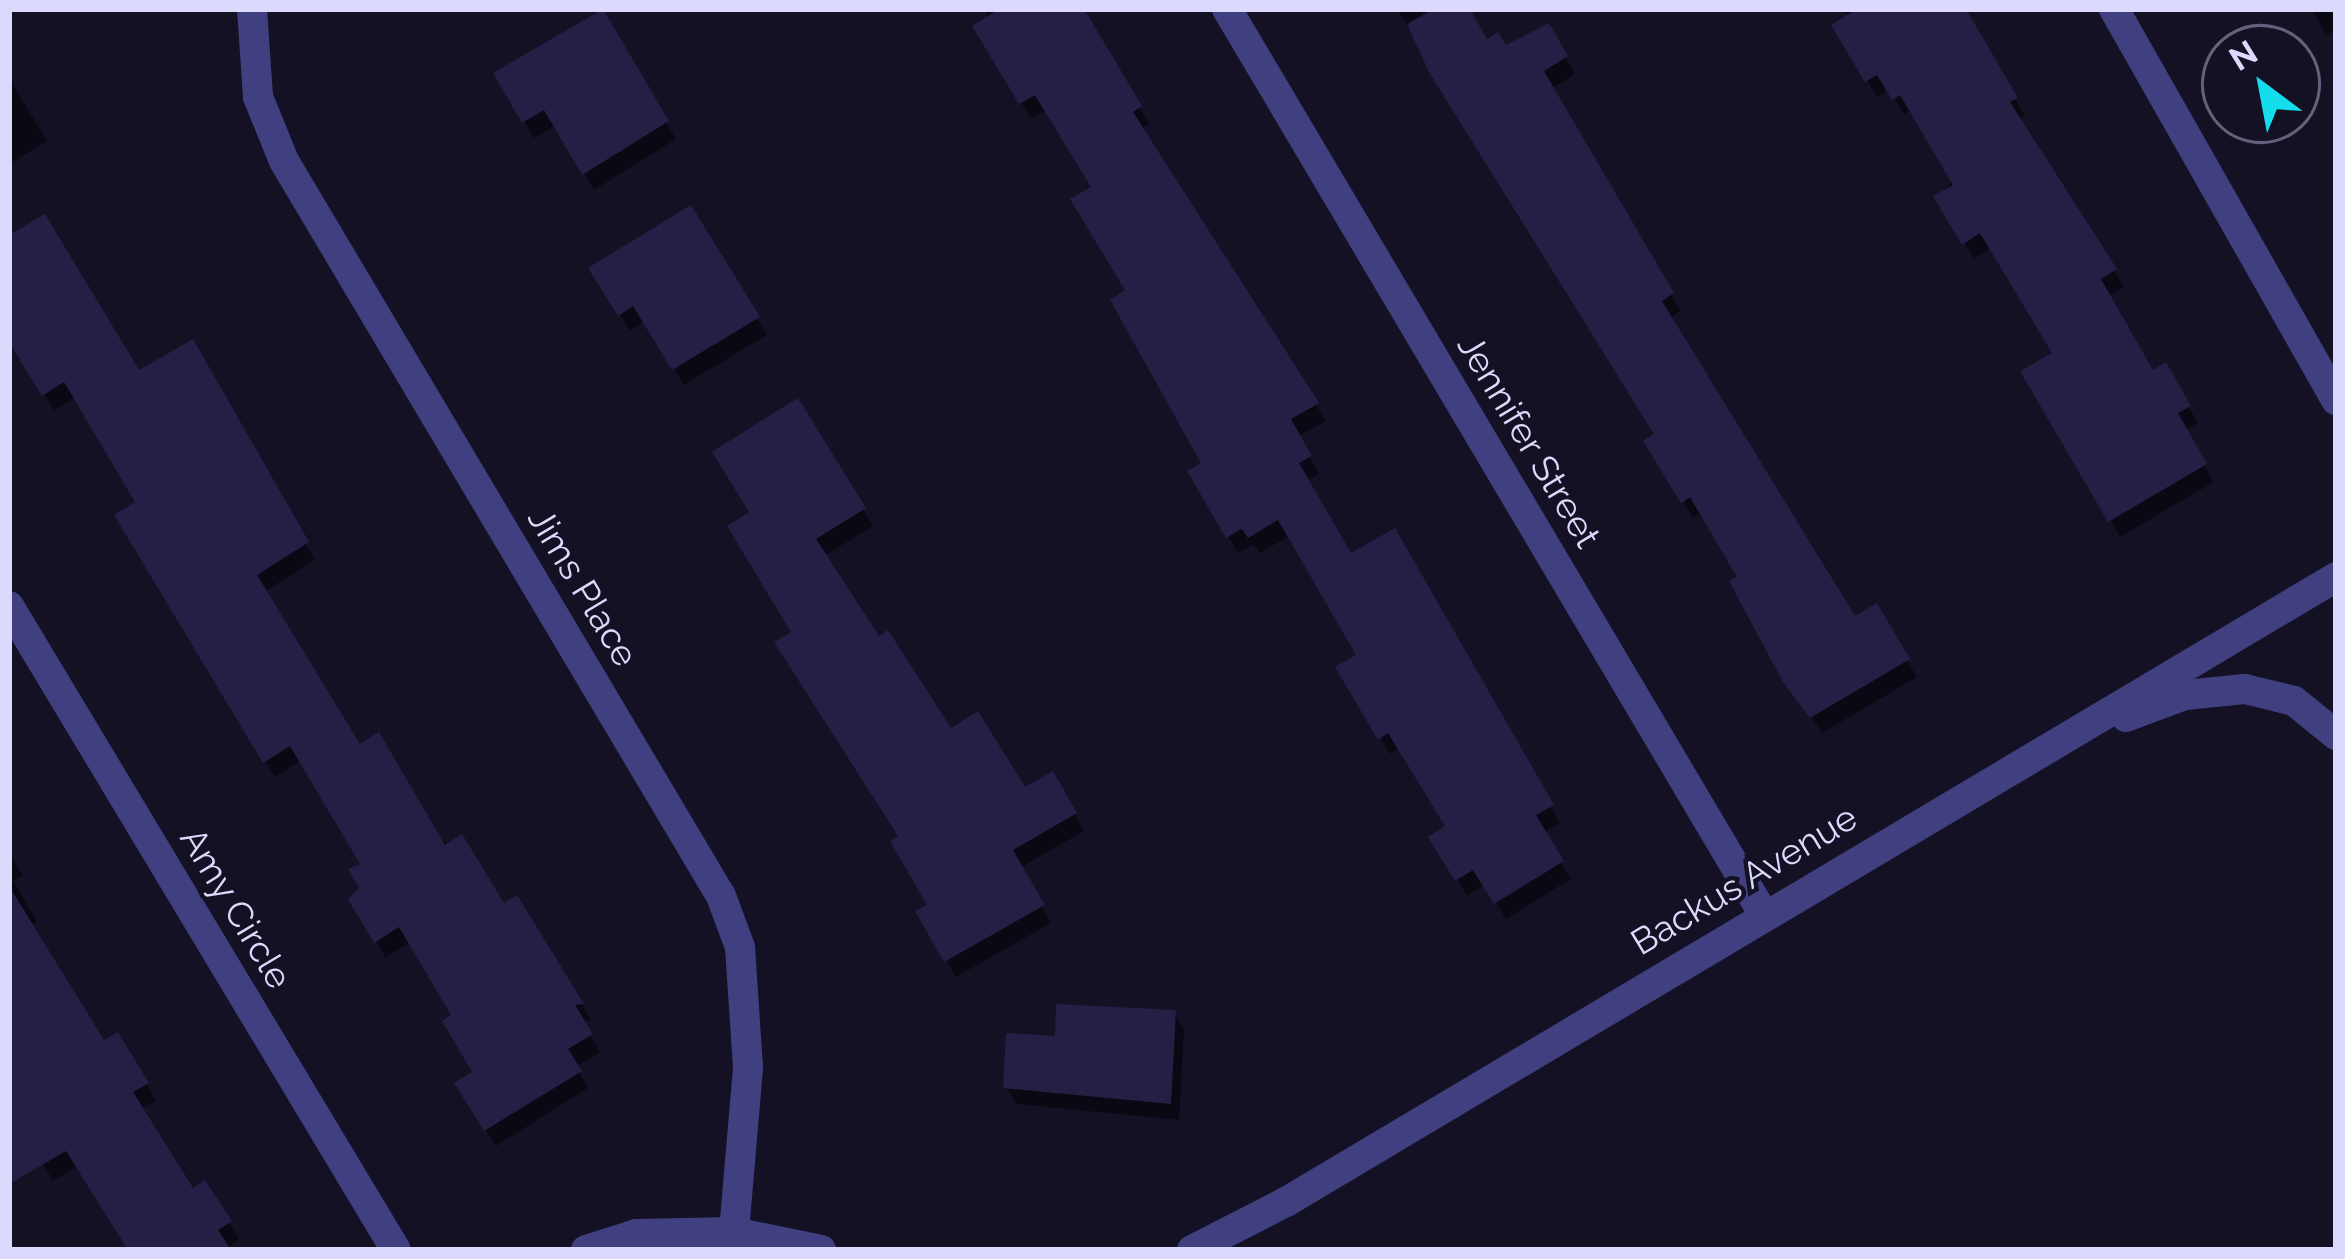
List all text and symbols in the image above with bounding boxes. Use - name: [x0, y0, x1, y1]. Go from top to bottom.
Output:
- north arrow: [2201, 24, 2321, 144]
- text: N: [2222, 32, 2264, 79]
- street label: Jennifer Street: [1448, 326, 1610, 556]
- street label: Jims Place: [519, 500, 647, 674]
- street label: Backus Avenue: [1623, 795, 1865, 965]
- street label: Amy Circle: [171, 819, 301, 997]

